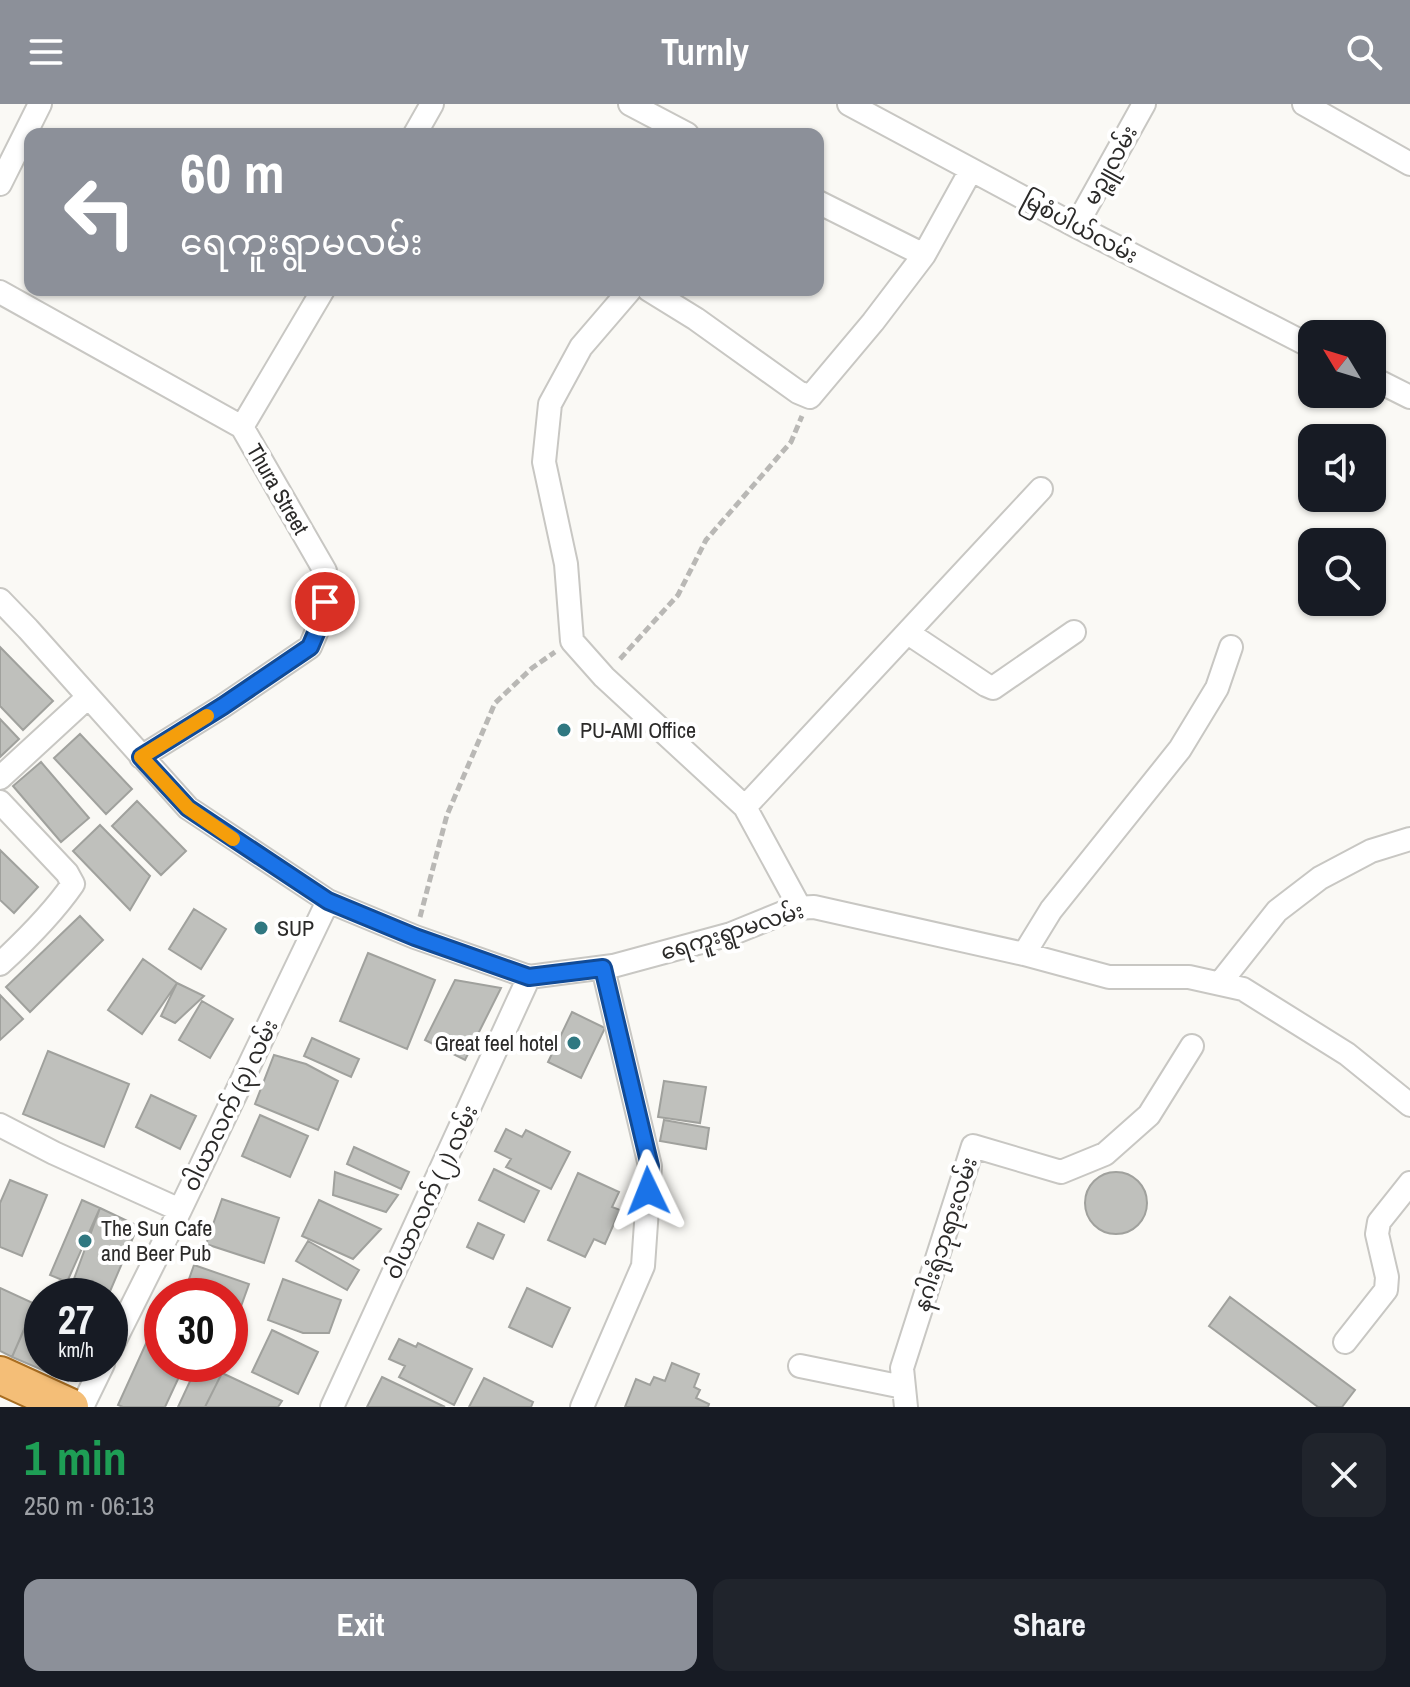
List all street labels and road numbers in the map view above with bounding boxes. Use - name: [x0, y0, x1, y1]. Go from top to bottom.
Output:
- street label: မဉ္ဇူလမ်း: [1076, 120, 1147, 212]
- street label: မြစံပါယ်လမ်း: [1015, 184, 1143, 273]
- street label: Thura Street: [240, 438, 316, 540]
- street label: ရေကူးရွာမလမ်း: [657, 895, 808, 970]
- street label: ဝါယာလက် (၃) လမ်း: [175, 1014, 287, 1197]
- street label: ဝါယာလက် (၂) လမ်း: [377, 1100, 487, 1285]
- street label: နဂါးရုံဘုရားလမ်း: [906, 1153, 987, 1316]

